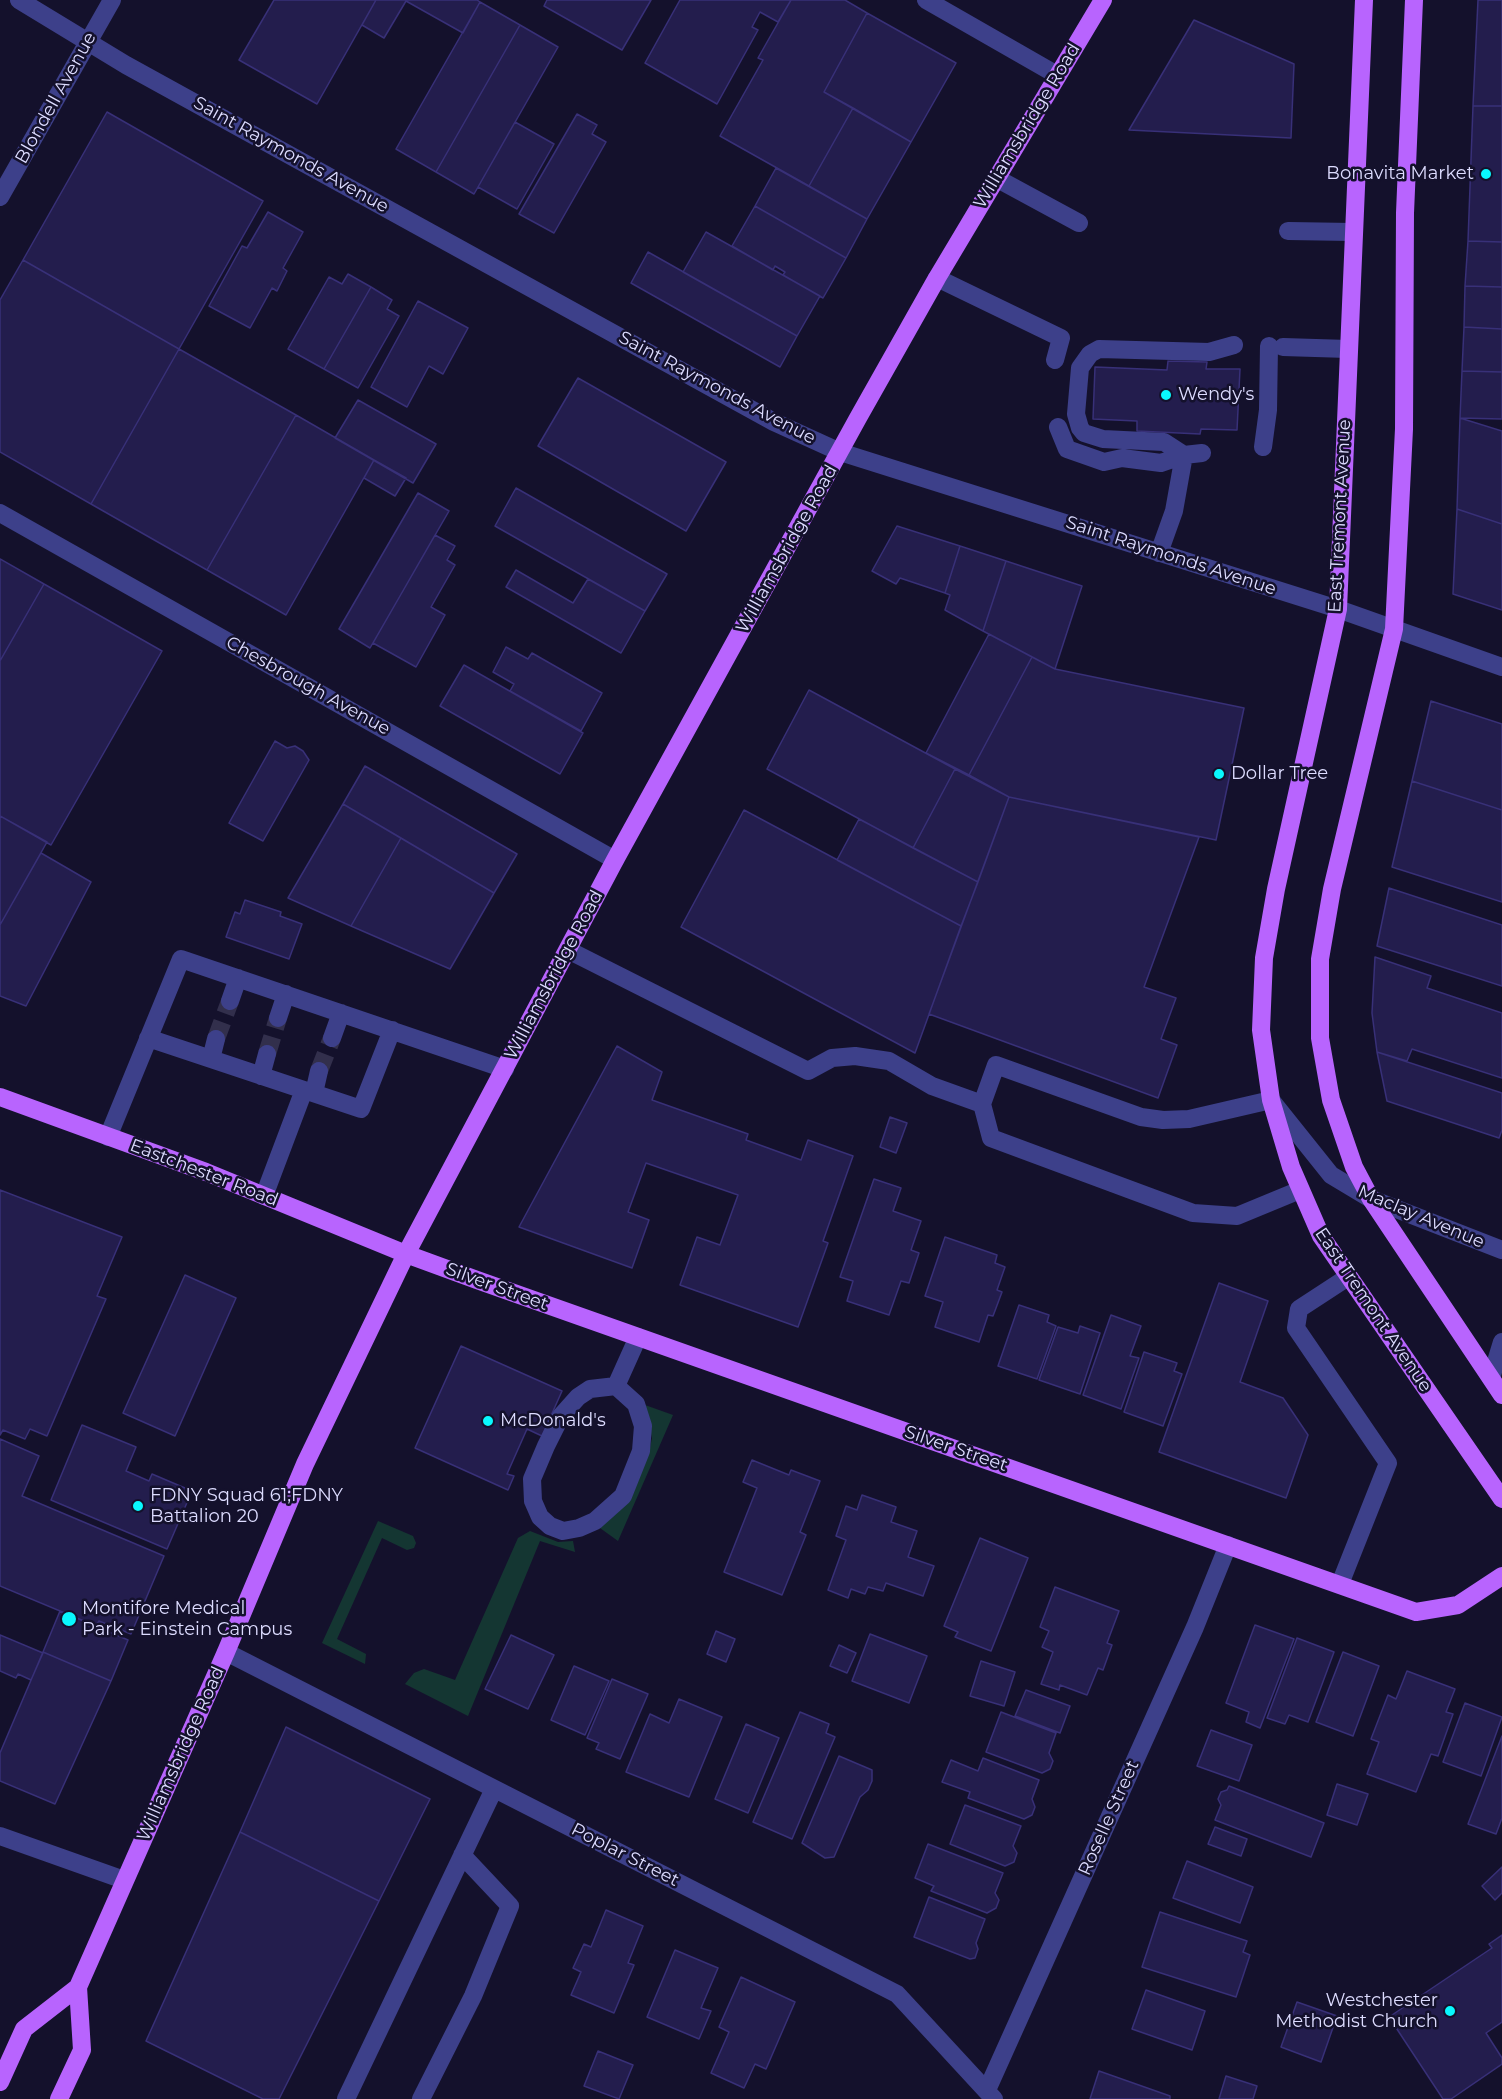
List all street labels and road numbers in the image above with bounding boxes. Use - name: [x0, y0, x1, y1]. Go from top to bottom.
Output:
- street label: Blondell Avenue: [11, 28, 101, 168]
- street label: Williamsbridge Road: [969, 39, 1085, 213]
- street label: Saint Raymonds Avenue: [190, 92, 392, 218]
- street label: Saint Raymonds Avenue: [615, 327, 819, 449]
- street label: East Tremont Avenue: [1324, 419, 1356, 613]
- street label: Williamsbridge Road: [732, 461, 842, 637]
- street label: Saint Raymonds Avenue: [1063, 512, 1279, 600]
- street label: Chesbrough Avenue: [222, 632, 394, 740]
- street label: Williamsbridge Road: [500, 887, 608, 1063]
- street label: Eastchester Road: [127, 1135, 281, 1211]
- street label: Maclay Avenue: [1354, 1181, 1488, 1253]
- street label: East Tremont Avenue: [1310, 1224, 1436, 1396]
- street label: Silver Street: [443, 1258, 551, 1316]
- street label: Silver Street: [902, 1421, 1010, 1477]
- street label: Williamsbridge Road: [133, 1663, 229, 1845]
- street label: Roselle Street: [1074, 1757, 1144, 1879]
- street label: Poplar Street: [568, 1819, 682, 1891]

